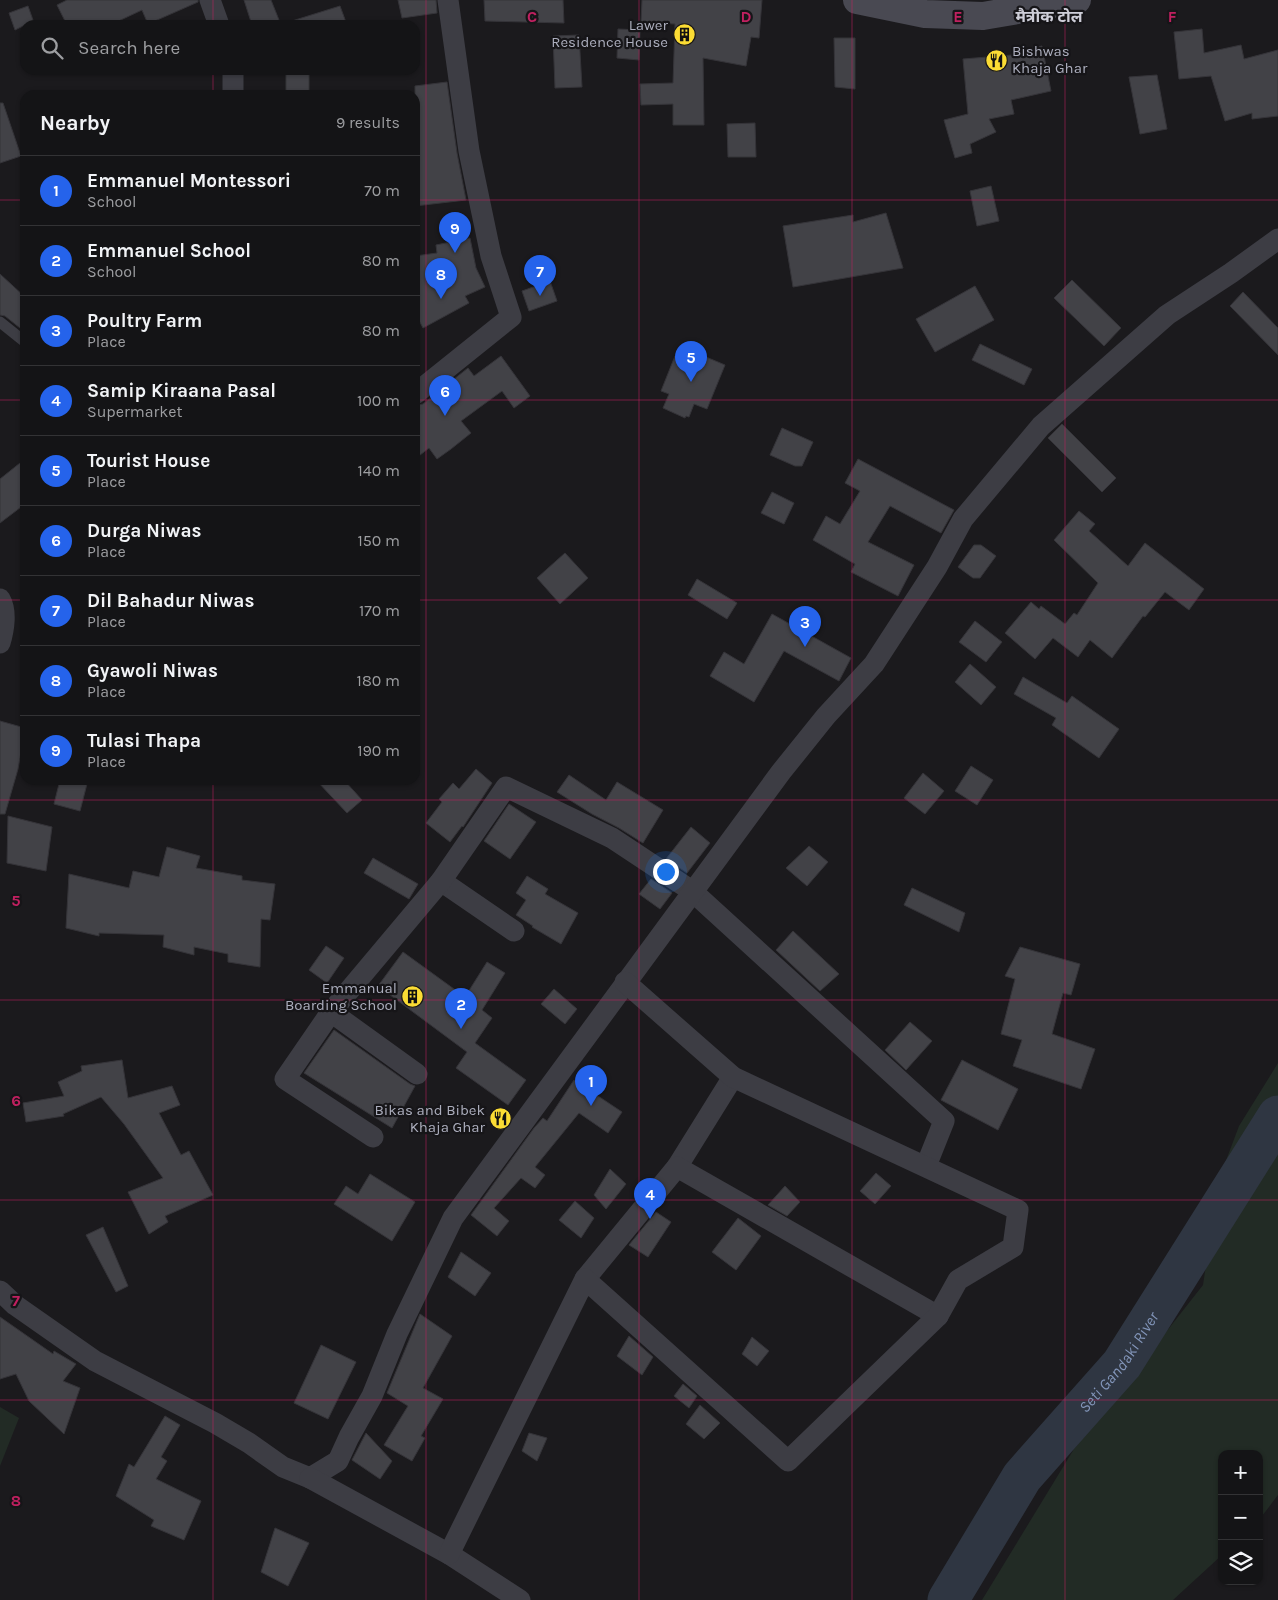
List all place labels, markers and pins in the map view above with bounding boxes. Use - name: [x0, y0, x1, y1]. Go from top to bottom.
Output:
- place label: Lawer Residence House: [551, 16, 669, 51]
- building icon: Lawer Residence House: [672, 22, 696, 46]
- place label: Bishwas Khaja Ghar: [1012, 42, 1088, 77]
- restaurant icon: Bishwas Khaja Ghar: [984, 48, 1008, 72]
- pin: 9: [439, 212, 471, 253]
- pin: 7: [524, 255, 556, 296]
- pin: 8: [425, 258, 457, 299]
- pin: 5: [675, 341, 707, 382]
- pin: 6: [429, 375, 461, 416]
- pin: 3: [789, 606, 821, 647]
- place label: Emmanual Boarding School: [285, 979, 397, 1014]
- building icon: Emmanual Boarding School: [401, 985, 425, 1009]
- pin: 2: [445, 988, 477, 1029]
- pin: 1: [575, 1065, 607, 1106]
- place label: Bikas and Bibek Khaja Ghar: [374, 1101, 486, 1136]
- restaurant icon: Bikas and Bibek Khaja Ghar: [489, 1107, 513, 1131]
- pin: 4: [634, 1178, 666, 1219]

